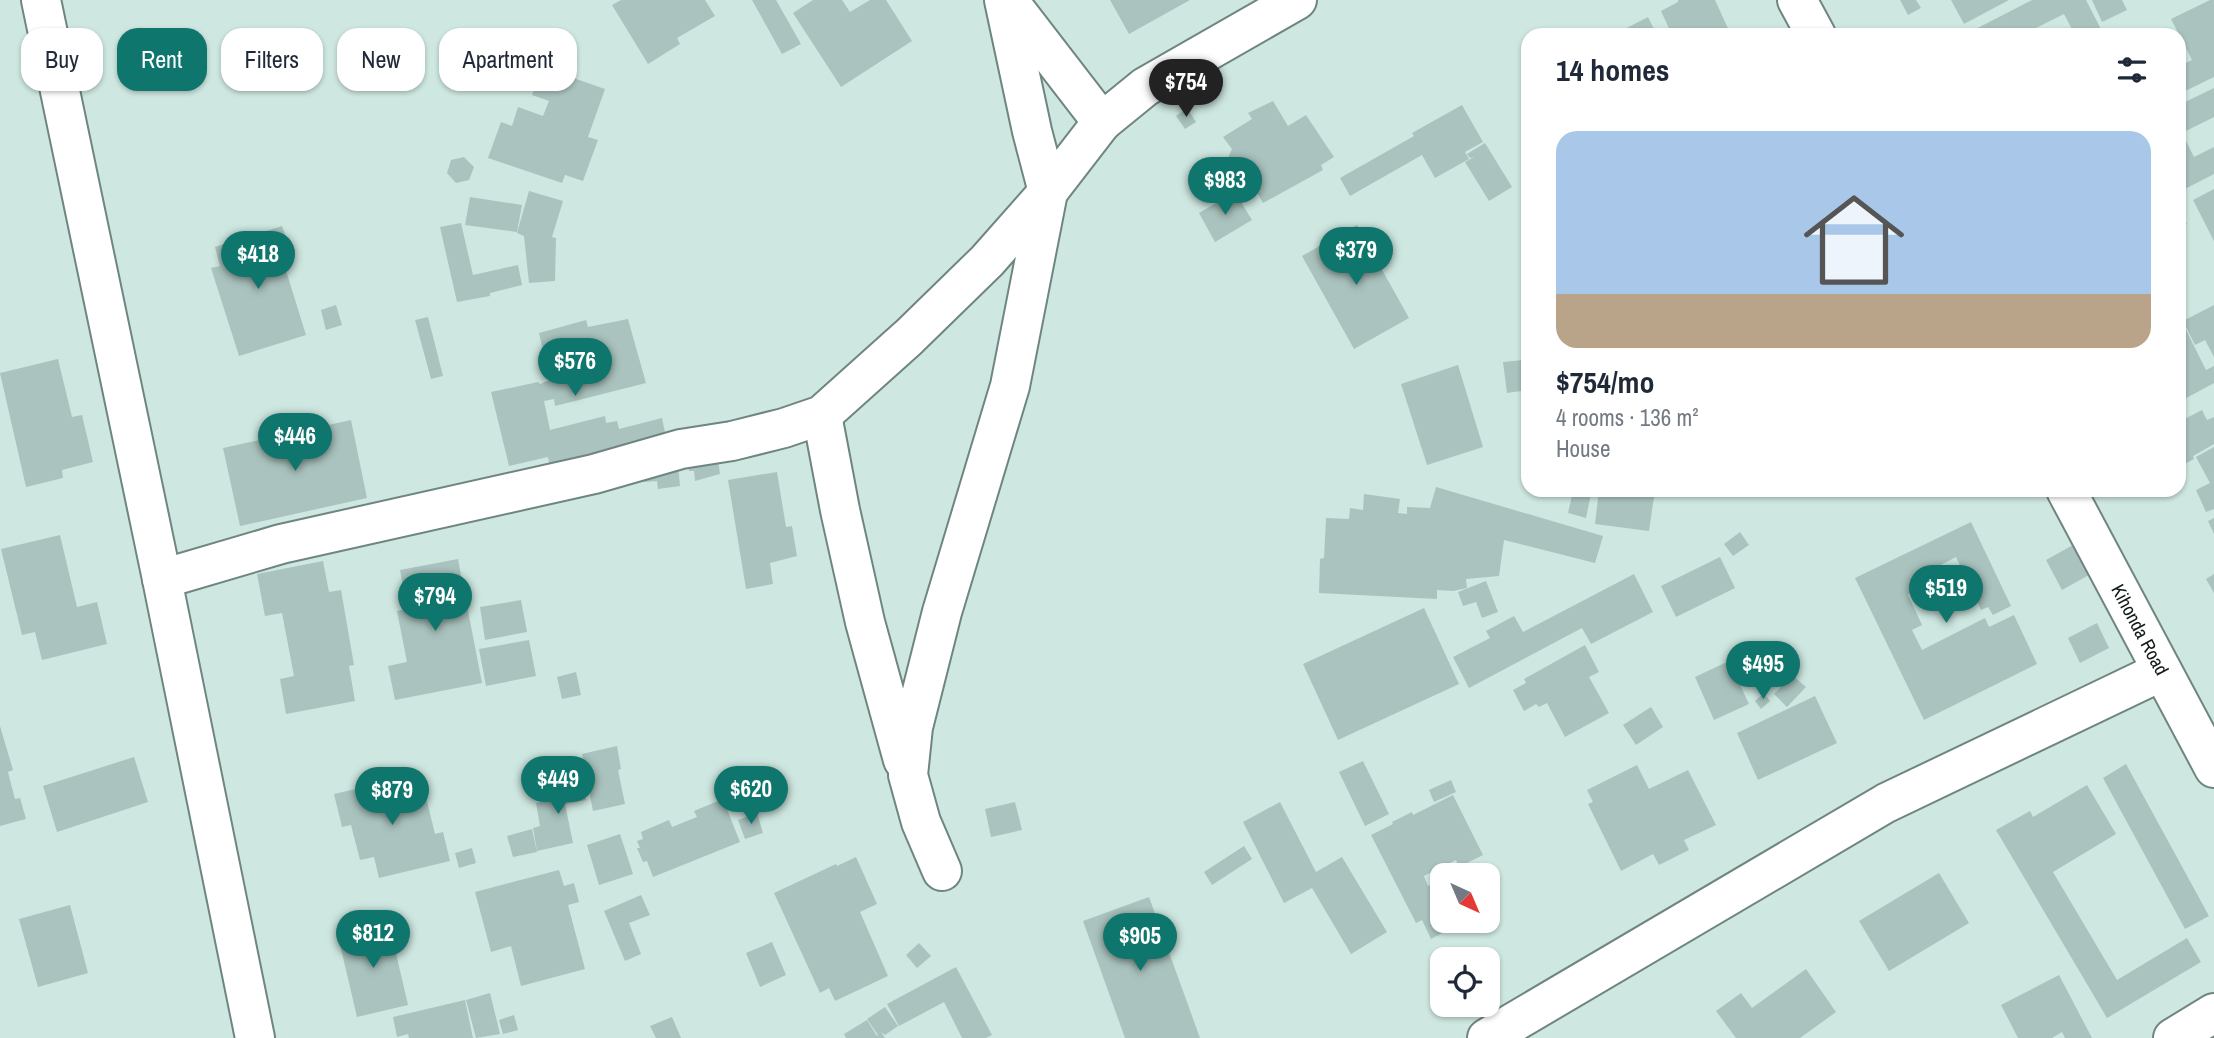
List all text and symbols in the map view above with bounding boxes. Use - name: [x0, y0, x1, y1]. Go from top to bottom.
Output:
- chip: Buy: [21, 28, 103, 91]
- chip: Rent: [117, 28, 207, 91]
- chip: Filters: [221, 28, 323, 91]
- chip: New: [337, 28, 425, 91]
- chip: Apartment: [439, 28, 577, 91]
- text: 14 homes: [1556, 50, 1670, 90]
- icon: filters: [2113, 51, 2151, 89]
- pin: $754: [1145, 60, 1227, 119]
- text: $754: [1165, 66, 1207, 97]
- pin: $983: [1184, 158, 1266, 217]
- text: $983: [1204, 164, 1246, 195]
- icon: home: [1791, 177, 1917, 303]
- pin: $379: [1315, 228, 1397, 287]
- pin: $418: [217, 232, 299, 291]
- text: $379: [1335, 234, 1377, 265]
- text: $418: [237, 238, 279, 269]
- pin: $576: [534, 338, 616, 398]
- text: $576: [554, 345, 596, 376]
- text: $754/mo: [1556, 362, 1654, 402]
- text: 4 rooms · 136 m²: [1556, 402, 1699, 433]
- pin: $446: [254, 414, 336, 473]
- text: $446: [274, 420, 316, 451]
- text: House: [1556, 433, 1611, 464]
- pin: $519: [1905, 566, 1987, 625]
- text: $519: [1925, 572, 1967, 603]
- pin: $794: [394, 574, 476, 633]
- street label: Kihonda Road: [2105, 579, 2175, 680]
- text: $794: [414, 580, 456, 611]
- pin: $495: [1722, 642, 1804, 701]
- text: $495: [1742, 648, 1784, 679]
- pin: $449: [517, 756, 599, 816]
- text: $449: [537, 763, 579, 794]
- pin: $620: [710, 766, 792, 826]
- pin: $879: [351, 768, 433, 827]
- text: $620: [730, 773, 772, 804]
- text: $879: [371, 774, 413, 805]
- north arrow: [1430, 863, 1500, 933]
- map controls: [1430, 863, 1500, 1017]
- pin: $812: [332, 911, 414, 970]
- pin: $905: [1099, 914, 1181, 973]
- text: $812: [352, 917, 394, 948]
- text: $905: [1119, 920, 1161, 951]
- button: locate: [1430, 947, 1500, 1017]

